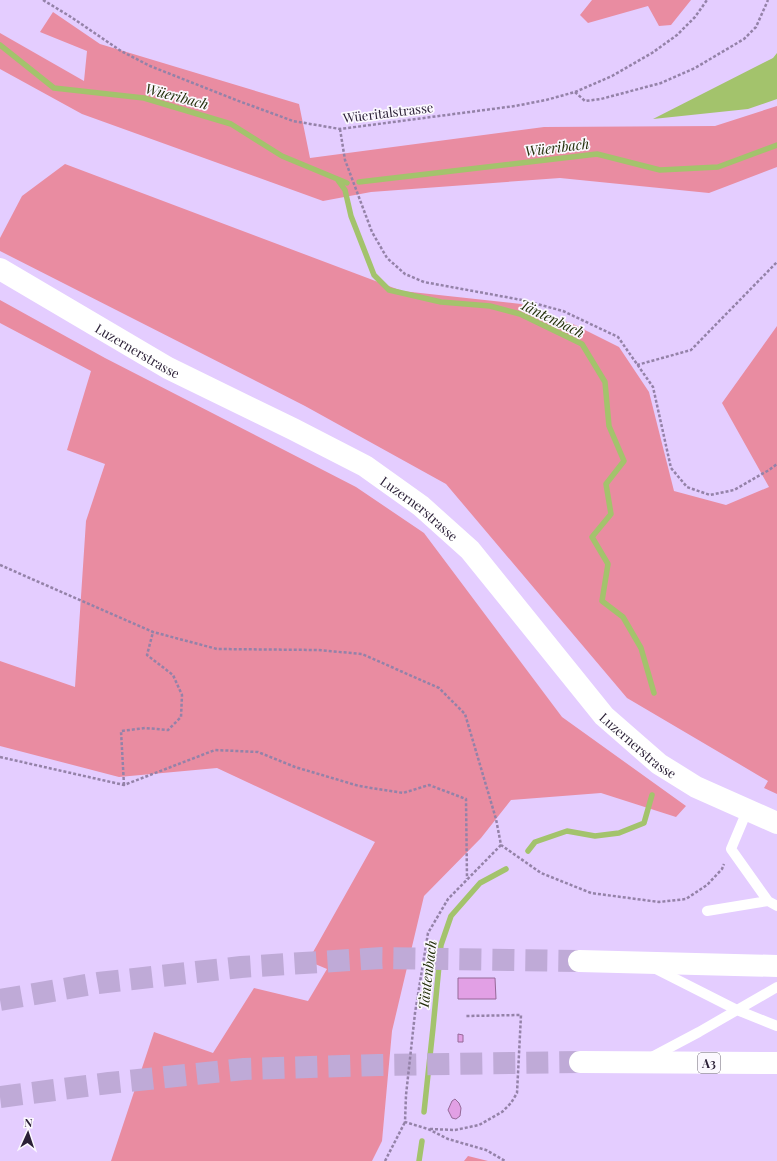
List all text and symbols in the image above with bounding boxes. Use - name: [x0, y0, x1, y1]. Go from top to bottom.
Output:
- water label: Wüeribach: [143, 78, 211, 114]
- street label: Wüeritalstrasse: [341, 98, 434, 126]
- water label: Wüeribach: [524, 134, 590, 160]
- water label: Täntenbach: [516, 294, 588, 342]
- street label: Luzernerstrasse: [93, 319, 183, 381]
- street label: Luzernerstrasse: [378, 472, 462, 544]
- street label: Luzernerstrasse: [597, 708, 680, 782]
- water label: Täntenbach: [413, 939, 441, 1011]
- road number: A3: [698, 1053, 720, 1073]
- north arrow: [8, 1113, 48, 1153]
- text: N: [24, 1115, 33, 1130]

